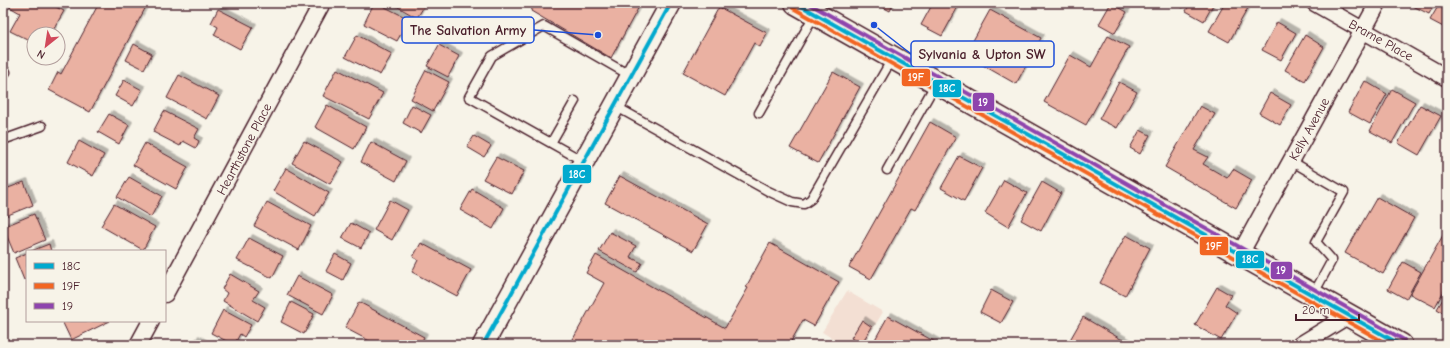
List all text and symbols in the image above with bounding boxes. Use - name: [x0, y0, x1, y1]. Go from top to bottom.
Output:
- street label: Brame Place: [1346, 16, 1416, 64]
- callout: The Salvation Army: [402, 17, 534, 43]
- text: The Salvation Army: [410, 22, 527, 39]
- north arrow: [26, 26, 66, 66]
- callout: Sylvania & Upton SW: [911, 41, 1054, 67]
- text: Sylvania & Upton SW: [918, 46, 1046, 63]
- text: N: [35, 47, 48, 62]
- line badge: 19F: [901, 68, 931, 87]
- text: 19F: [908, 71, 925, 84]
- line badge: 18C: [932, 79, 962, 98]
- text: 18C: [939, 82, 956, 95]
- line badge: 19: [972, 92, 995, 112]
- street label: Kelly Avenue: [1286, 95, 1333, 163]
- text: 19: [978, 96, 988, 109]
- street label: Hearthstone Place: [213, 100, 275, 197]
- line badge: 18C: [562, 164, 592, 184]
- text: 18C: [569, 168, 586, 181]
- line badge: 19F: [1199, 236, 1229, 256]
- text: 19F: [1206, 240, 1223, 253]
- legend: [26, 250, 166, 322]
- line badge: 18C: [1235, 250, 1265, 269]
- text: 18C: [1242, 253, 1259, 266]
- text: 18C: [62, 259, 80, 273]
- line badge: 19: [1270, 261, 1293, 280]
- text: 19: [1276, 264, 1286, 277]
- text: 19F: [62, 279, 80, 293]
- scale bar: [1296, 296, 1359, 322]
- text: 19: [62, 299, 73, 313]
- text: 20 m: [1302, 303, 1330, 317]

